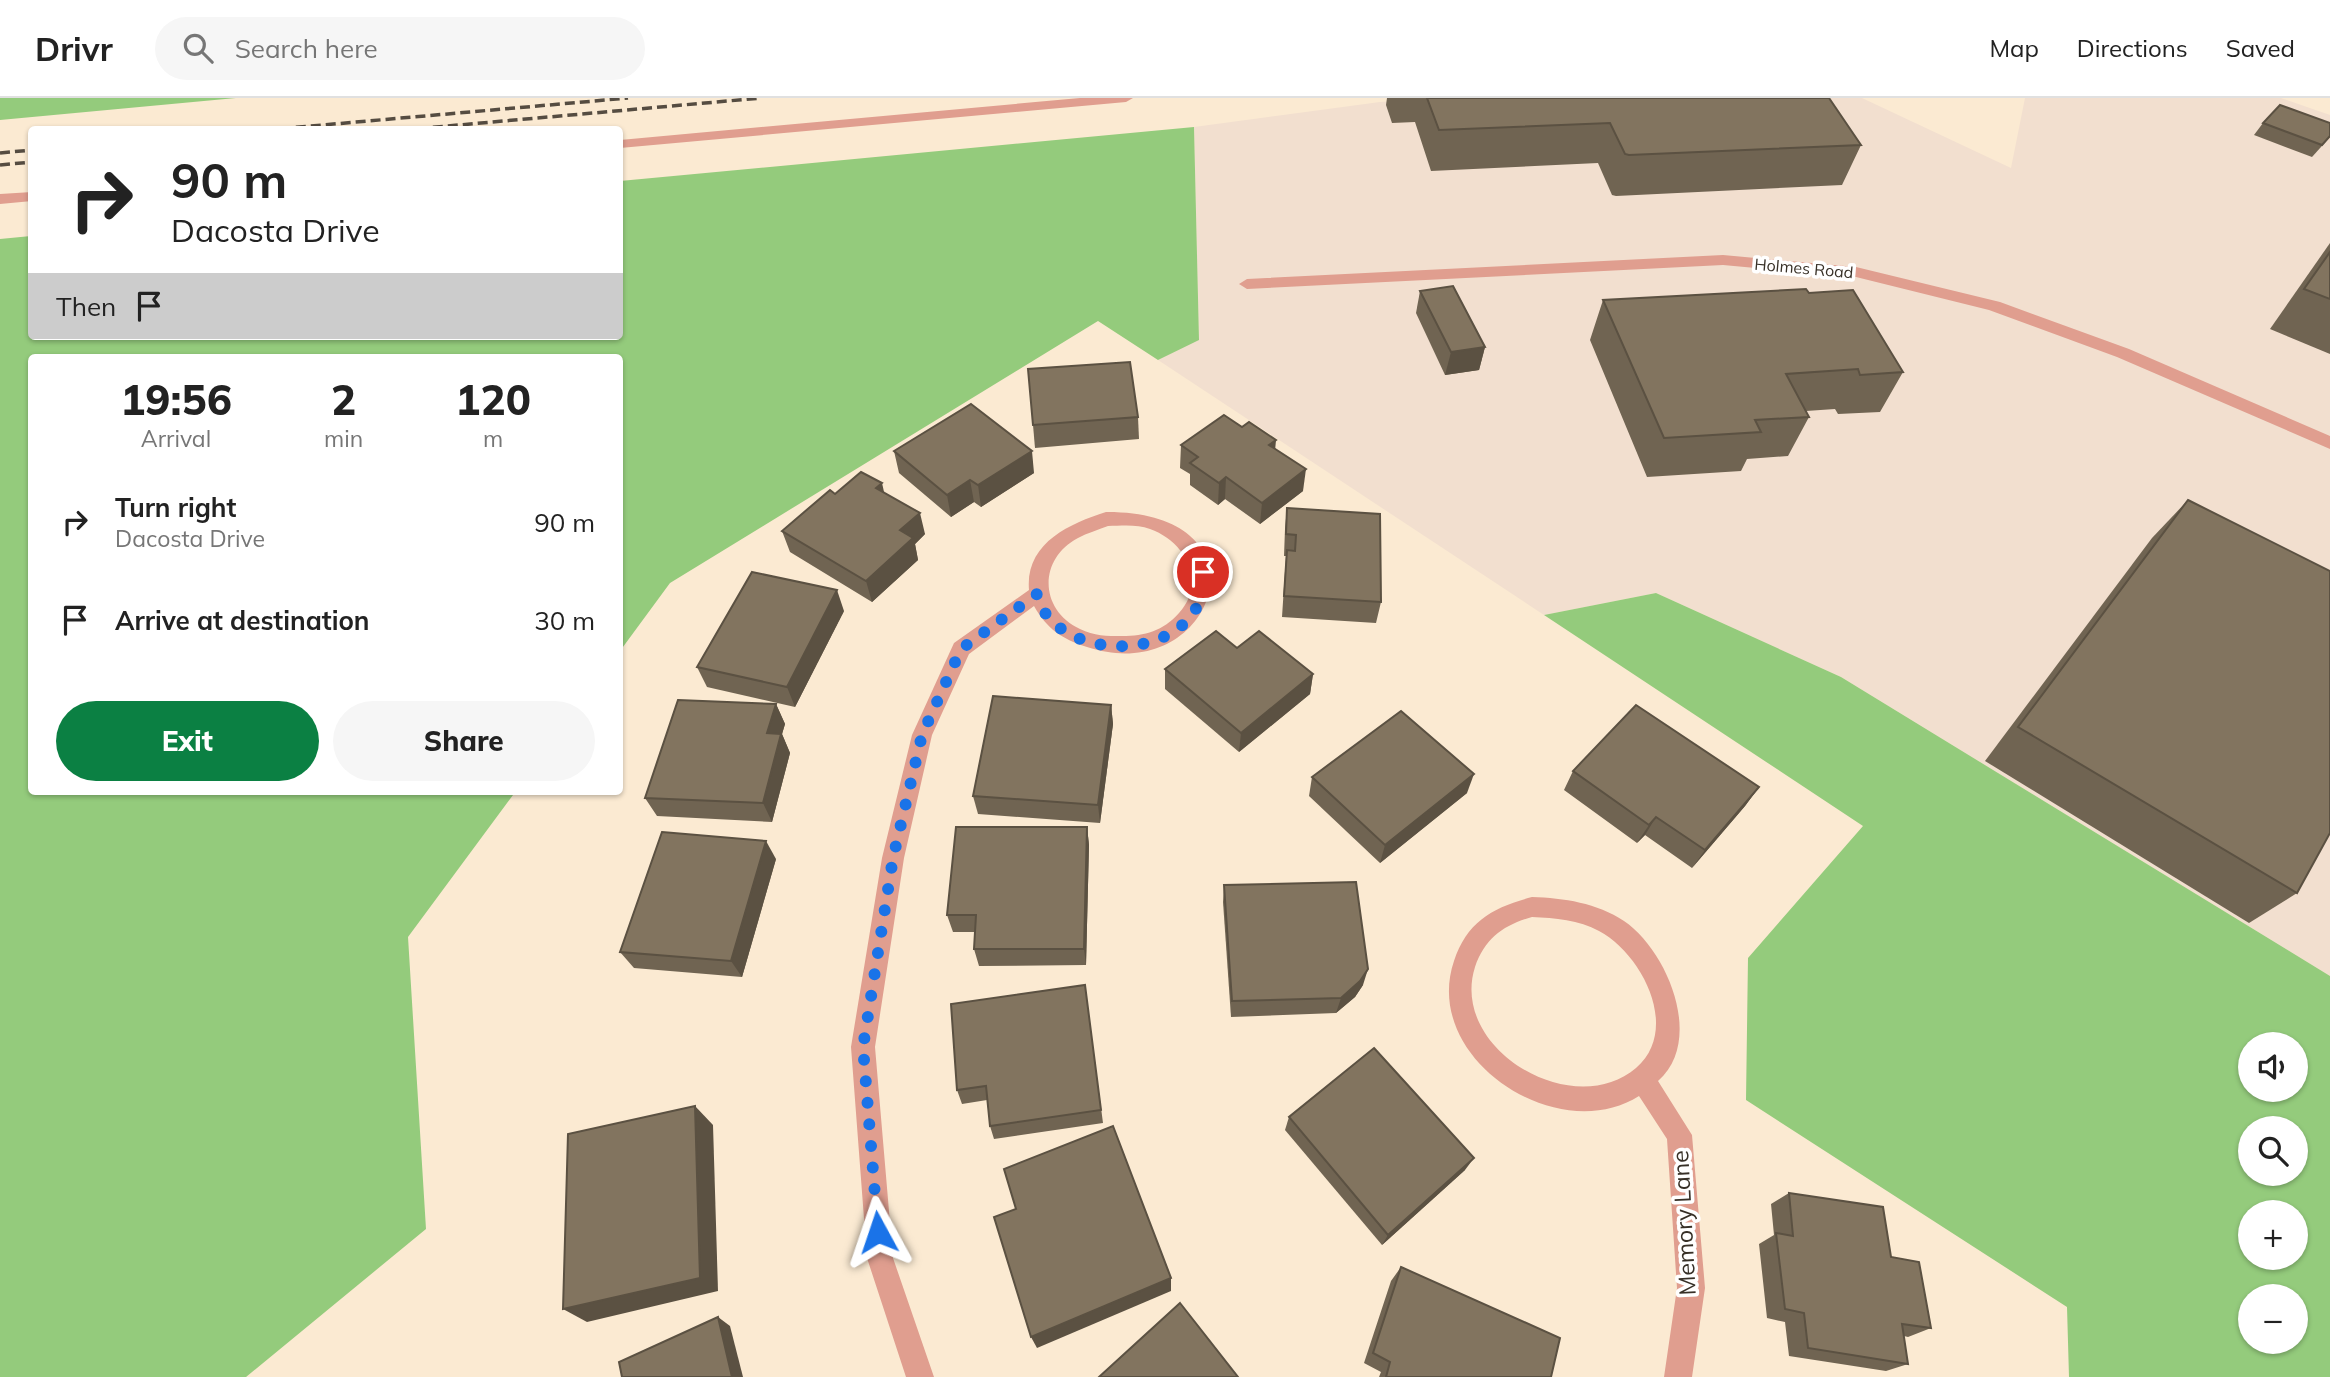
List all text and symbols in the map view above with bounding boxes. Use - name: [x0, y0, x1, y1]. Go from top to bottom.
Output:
- search box: [155, 17, 645, 80]
- text: Drivr: [35, 28, 113, 69]
- icon: search: [179, 29, 217, 67]
- text: Search here: [235, 32, 378, 65]
- text: Map: [1989, 33, 2039, 63]
- text: Directions: [2077, 33, 2188, 63]
- text: Saved: [2226, 33, 2295, 63]
- text: 90 m: [171, 149, 287, 210]
- icon: right: [56, 154, 147, 245]
- text: Dacosta Drive: [171, 210, 380, 250]
- street label: Holmes Road: [1754, 254, 1854, 282]
- icon: arrive: [130, 287, 168, 325]
- text: Then: [56, 290, 116, 323]
- text: 19:56: [120, 373, 232, 426]
- text: 2: [331, 373, 356, 426]
- text: 120: [455, 373, 531, 426]
- text: Arrival: [141, 424, 211, 453]
- text: min: [324, 424, 363, 453]
- text: m: [483, 424, 503, 453]
- text: Turn right: [115, 491, 236, 524]
- icon: right: [56, 503, 94, 541]
- text: 90 m: [534, 506, 595, 539]
- text: Dacosta Drive: [115, 524, 265, 553]
- pin: [1173, 542, 1233, 602]
- icon: arrive: [1184, 553, 1222, 591]
- icon: arrive: [56, 601, 94, 639]
- text: Arrive at destination: [115, 604, 370, 637]
- text: 30 m: [534, 604, 595, 637]
- button: Exit: [56, 701, 319, 781]
- button: Share: [333, 701, 595, 781]
- map controls: [2238, 1032, 2308, 1354]
- button: sound: [2238, 1032, 2308, 1102]
- button: search: [2238, 1116, 2308, 1186]
- street label: Memory Lane: [1665, 1150, 1702, 1296]
- position arrow: [841, 1195, 915, 1269]
- button: +: [2238, 1200, 2308, 1270]
- button: −: [2238, 1284, 2308, 1354]

